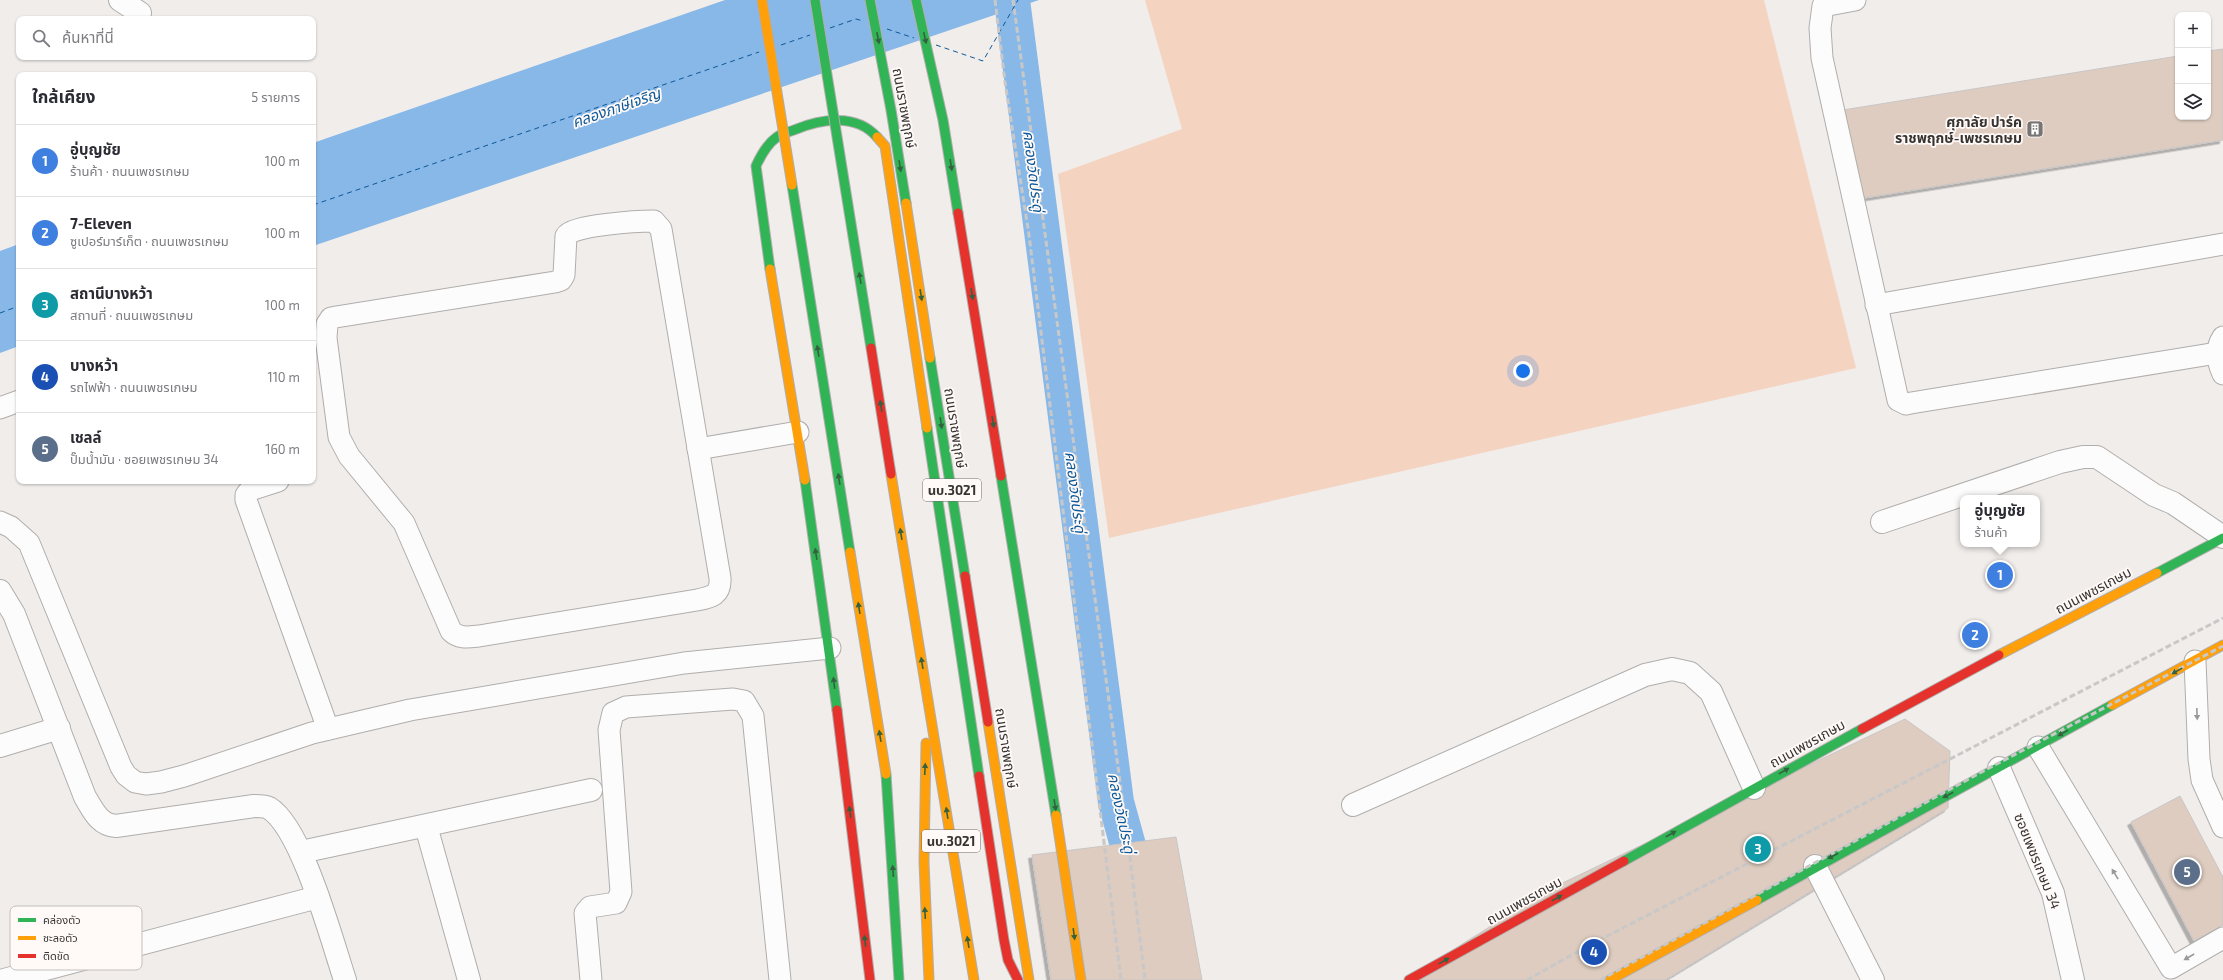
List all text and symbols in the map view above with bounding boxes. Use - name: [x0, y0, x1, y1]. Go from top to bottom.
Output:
- map controls: [2175, 12, 2211, 120]
- button: +: [2175, 12, 2211, 48]
- search box: [16, 16, 316, 60]
- icon: search: [30, 27, 52, 49]
- text: ค้นหาที่นี่: [62, 28, 114, 46]
- one-way arrow: [875, 32, 881, 44]
- one-way arrow: [922, 32, 928, 44]
- button: −: [2175, 48, 2211, 84]
- street label: ถนนราชพฤกษ์: [890, 66, 920, 150]
- water label: คลองภาษีเจริญ: [570, 83, 664, 131]
- button: layers: [2175, 84, 2211, 120]
- text: ใกล้เคียง: [32, 86, 95, 106]
- text: 5 รายการ: [251, 89, 300, 105]
- place label: ศุภาลัย ปาร์ค ราชพฤกษ์-เพชรเกษม: [1895, 113, 2022, 146]
- building icon: ศุภาลัย ปาร์ค ราชพฤกษ์-เพชรเกษม: [2025, 119, 2045, 139]
- water label: คลองวัดประดู่: [1019, 129, 1048, 215]
- text: อู่บุญชัย: [70, 140, 121, 158]
- text: 1: [42, 153, 48, 169]
- text: 100 m: [265, 153, 300, 169]
- one-way arrow: [948, 159, 954, 172]
- one-way arrow: [897, 160, 903, 172]
- text: ร้านค้า · ถนนเพชรเกษม: [70, 163, 190, 179]
- text: 7-Eleven: [70, 214, 132, 232]
- text: 2: [41, 225, 49, 241]
- text: 100 m: [265, 225, 300, 241]
- text: ซูเปอร์มาร์เก็ต · ถนนเพชรเกษม: [70, 233, 229, 249]
- one-way arrow: [857, 272, 863, 284]
- text: สถานีบางหว้า: [70, 284, 153, 302]
- one-way arrow: [969, 288, 975, 300]
- one-way arrow: [918, 289, 924, 301]
- text: 3: [41, 297, 49, 313]
- text: 100 m: [265, 297, 300, 313]
- text: สถานที่ · ถนนเพชรเกษม: [70, 307, 193, 323]
- one-way arrow: [815, 345, 821, 357]
- text: บางหว้า: [70, 356, 118, 374]
- your location: [1513, 361, 1533, 381]
- text: 4: [41, 369, 49, 385]
- text: 110 m: [268, 369, 300, 385]
- text: รถไฟฟ้า · ถนนเพชรเกษม: [70, 379, 198, 395]
- street label: ถนนราชพฤกษ์: [941, 387, 971, 470]
- one-way arrow: [878, 400, 884, 412]
- one-way arrow: [990, 416, 996, 428]
- one-way arrow: [938, 417, 944, 429]
- text: เชลล์: [70, 428, 102, 446]
- text: 5: [41, 441, 49, 457]
- text: 160 m: [265, 441, 300, 457]
- water label: คลองวัดประดู่: [1061, 450, 1090, 536]
- text: ปั๊มน้ำมัน · ซอยเพชรเกษม 34: [70, 451, 219, 467]
- one-way arrow: [836, 473, 842, 485]
- road number: นบ.3021: [923, 479, 981, 501]
- popup: [1960, 495, 2040, 547]
- text: อู่บุญชัย: [1975, 501, 2025, 519]
- text: ร้านค้า: [1975, 524, 2007, 540]
- one-way arrow: [898, 528, 904, 540]
- one-way arrow: [813, 548, 819, 560]
- pin: 1: [1987, 560, 2013, 590]
- street label: ถนนเพชรเกษม: [2052, 563, 2134, 617]
- one-way arrow: [856, 601, 862, 614]
- pin: 2: [1962, 620, 1988, 650]
- one-way arrow: [919, 657, 925, 669]
- one-way arrow: [2171, 667, 2182, 674]
- one-way arrow: [831, 677, 838, 689]
- street label: ถนนราชพฤกษ์: [992, 707, 1022, 790]
- one-way arrow: [2194, 708, 2200, 721]
- street label: ถนนเพชรเกษม: [1766, 715, 1848, 771]
- one-way arrow: [877, 730, 883, 742]
- one-way arrow: [2057, 730, 2068, 737]
- one-way arrow: [921, 763, 928, 775]
- one-way arrow: [1778, 768, 1790, 775]
- water label: คลองวัดประดู่: [1104, 771, 1140, 857]
- one-way arrow: [1942, 792, 1954, 798]
- one-way arrow: [1052, 799, 1058, 811]
- one-way arrow: [847, 806, 853, 818]
- one-way arrow: [943, 807, 949, 819]
- street label: ซอยเพชรเกษม 34: [2011, 811, 2065, 911]
- road number: นบ.3021: [922, 830, 980, 852]
- one-way arrow: [1665, 831, 1676, 838]
- pin: 3: [1745, 834, 1771, 864]
- one-way arrow: [1828, 853, 1839, 860]
- pin: 5: [2174, 857, 2200, 887]
- one-way arrow: [889, 865, 896, 877]
- one-way arrow: [2111, 868, 2118, 880]
- street label: ถนนเพชรเกษม: [1483, 872, 1565, 928]
- one-way arrow: [1551, 894, 1563, 901]
- legend: [10, 906, 142, 970]
- one-way arrow: [921, 907, 928, 919]
- text: คล่องตัว: [43, 913, 81, 926]
- one-way arrow: [1071, 928, 1077, 940]
- text: ชะลอตัว: [43, 931, 78, 944]
- one-way arrow: [862, 935, 868, 947]
- one-way arrow: [964, 935, 970, 948]
- pin: 4: [1581, 937, 1607, 967]
- text: ติดขัด: [43, 949, 70, 962]
- one-way arrow: [2183, 953, 2195, 960]
- one-way arrow: [1438, 958, 1449, 964]

